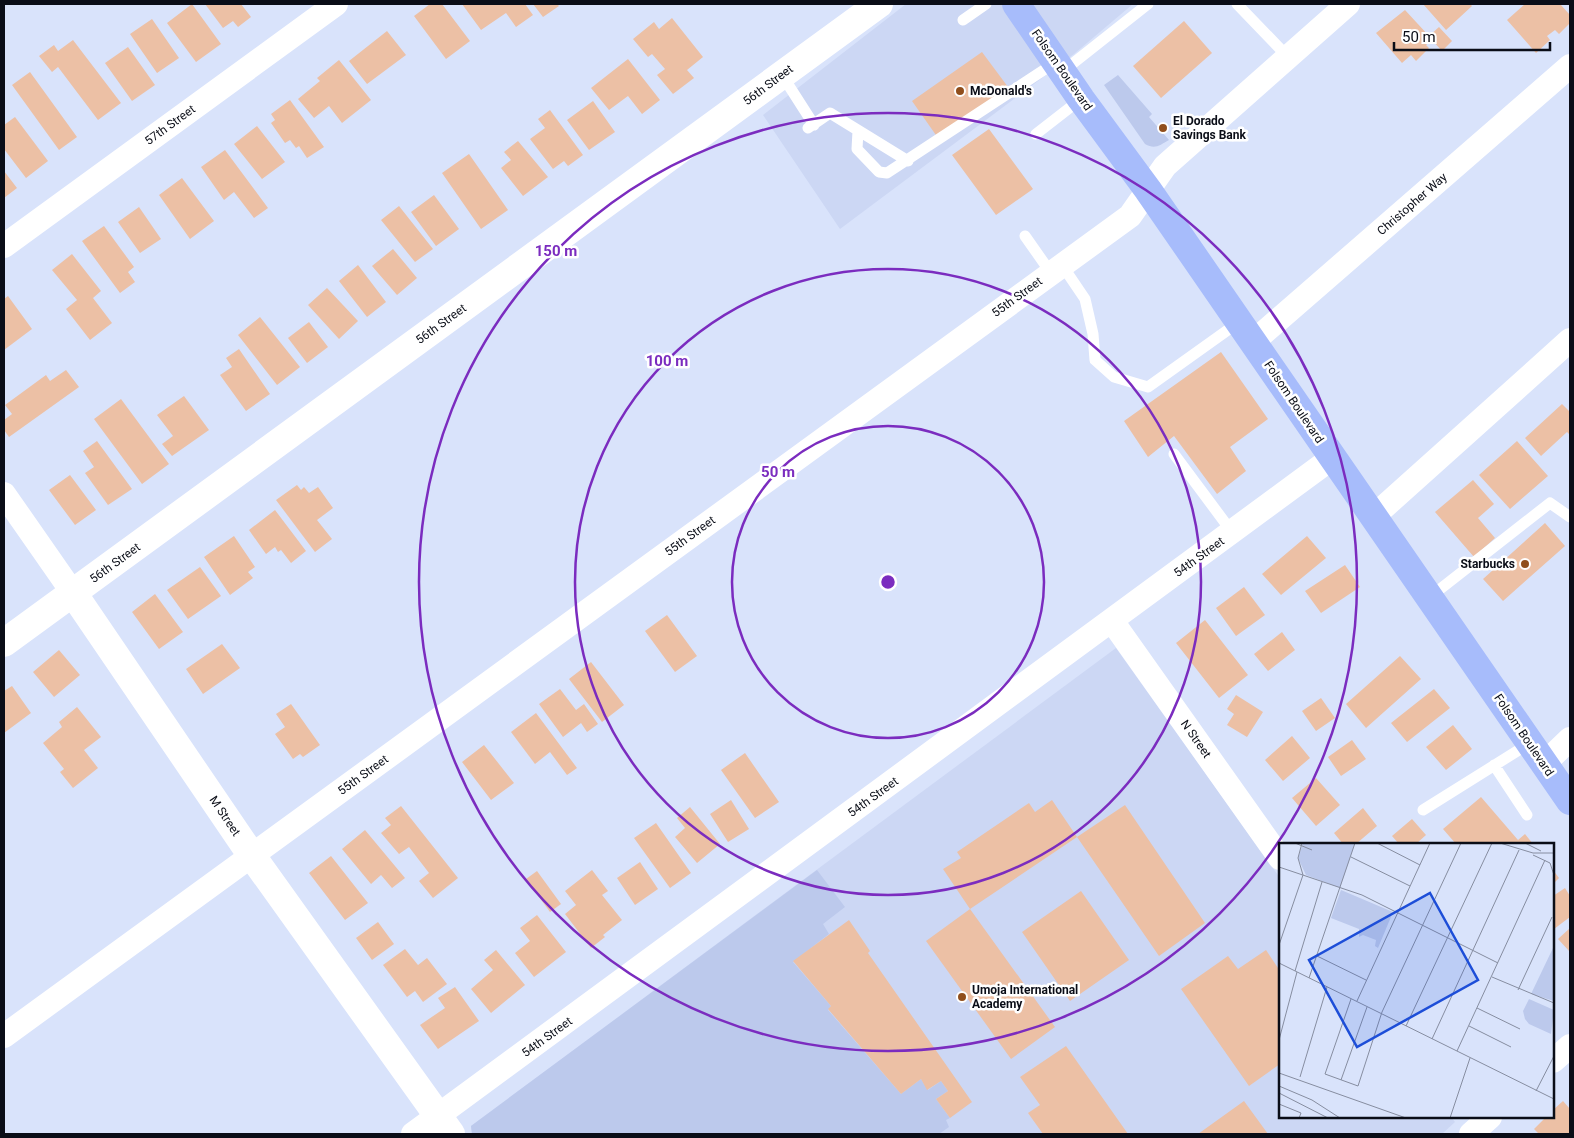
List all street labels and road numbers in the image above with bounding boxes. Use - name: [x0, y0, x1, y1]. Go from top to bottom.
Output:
- street label: Folsom Boulevard: [1029, 27, 1095, 113]
- street label: 56th Street: [740, 62, 796, 108]
- street label: 57th Street: [142, 102, 198, 148]
- street label: Christopher Way: [1374, 170, 1450, 238]
- street label: 55th Street: [989, 274, 1045, 320]
- street label: 56th Street: [413, 301, 469, 347]
- street label: Folsom Boulevard: [1261, 358, 1327, 446]
- street label: 55th Street: [662, 513, 718, 559]
- street label: 54th Street: [1171, 534, 1227, 580]
- street label: 56th Street: [87, 540, 143, 586]
- street label: Folsom Boulevard: [1491, 691, 1557, 779]
- street label: N Street: [1178, 717, 1214, 761]
- street label: 55th Street: [335, 752, 391, 798]
- street label: 54th Street: [845, 774, 901, 820]
- street label: M Street: [207, 793, 243, 839]
- street label: 54th Street: [519, 1014, 575, 1060]

